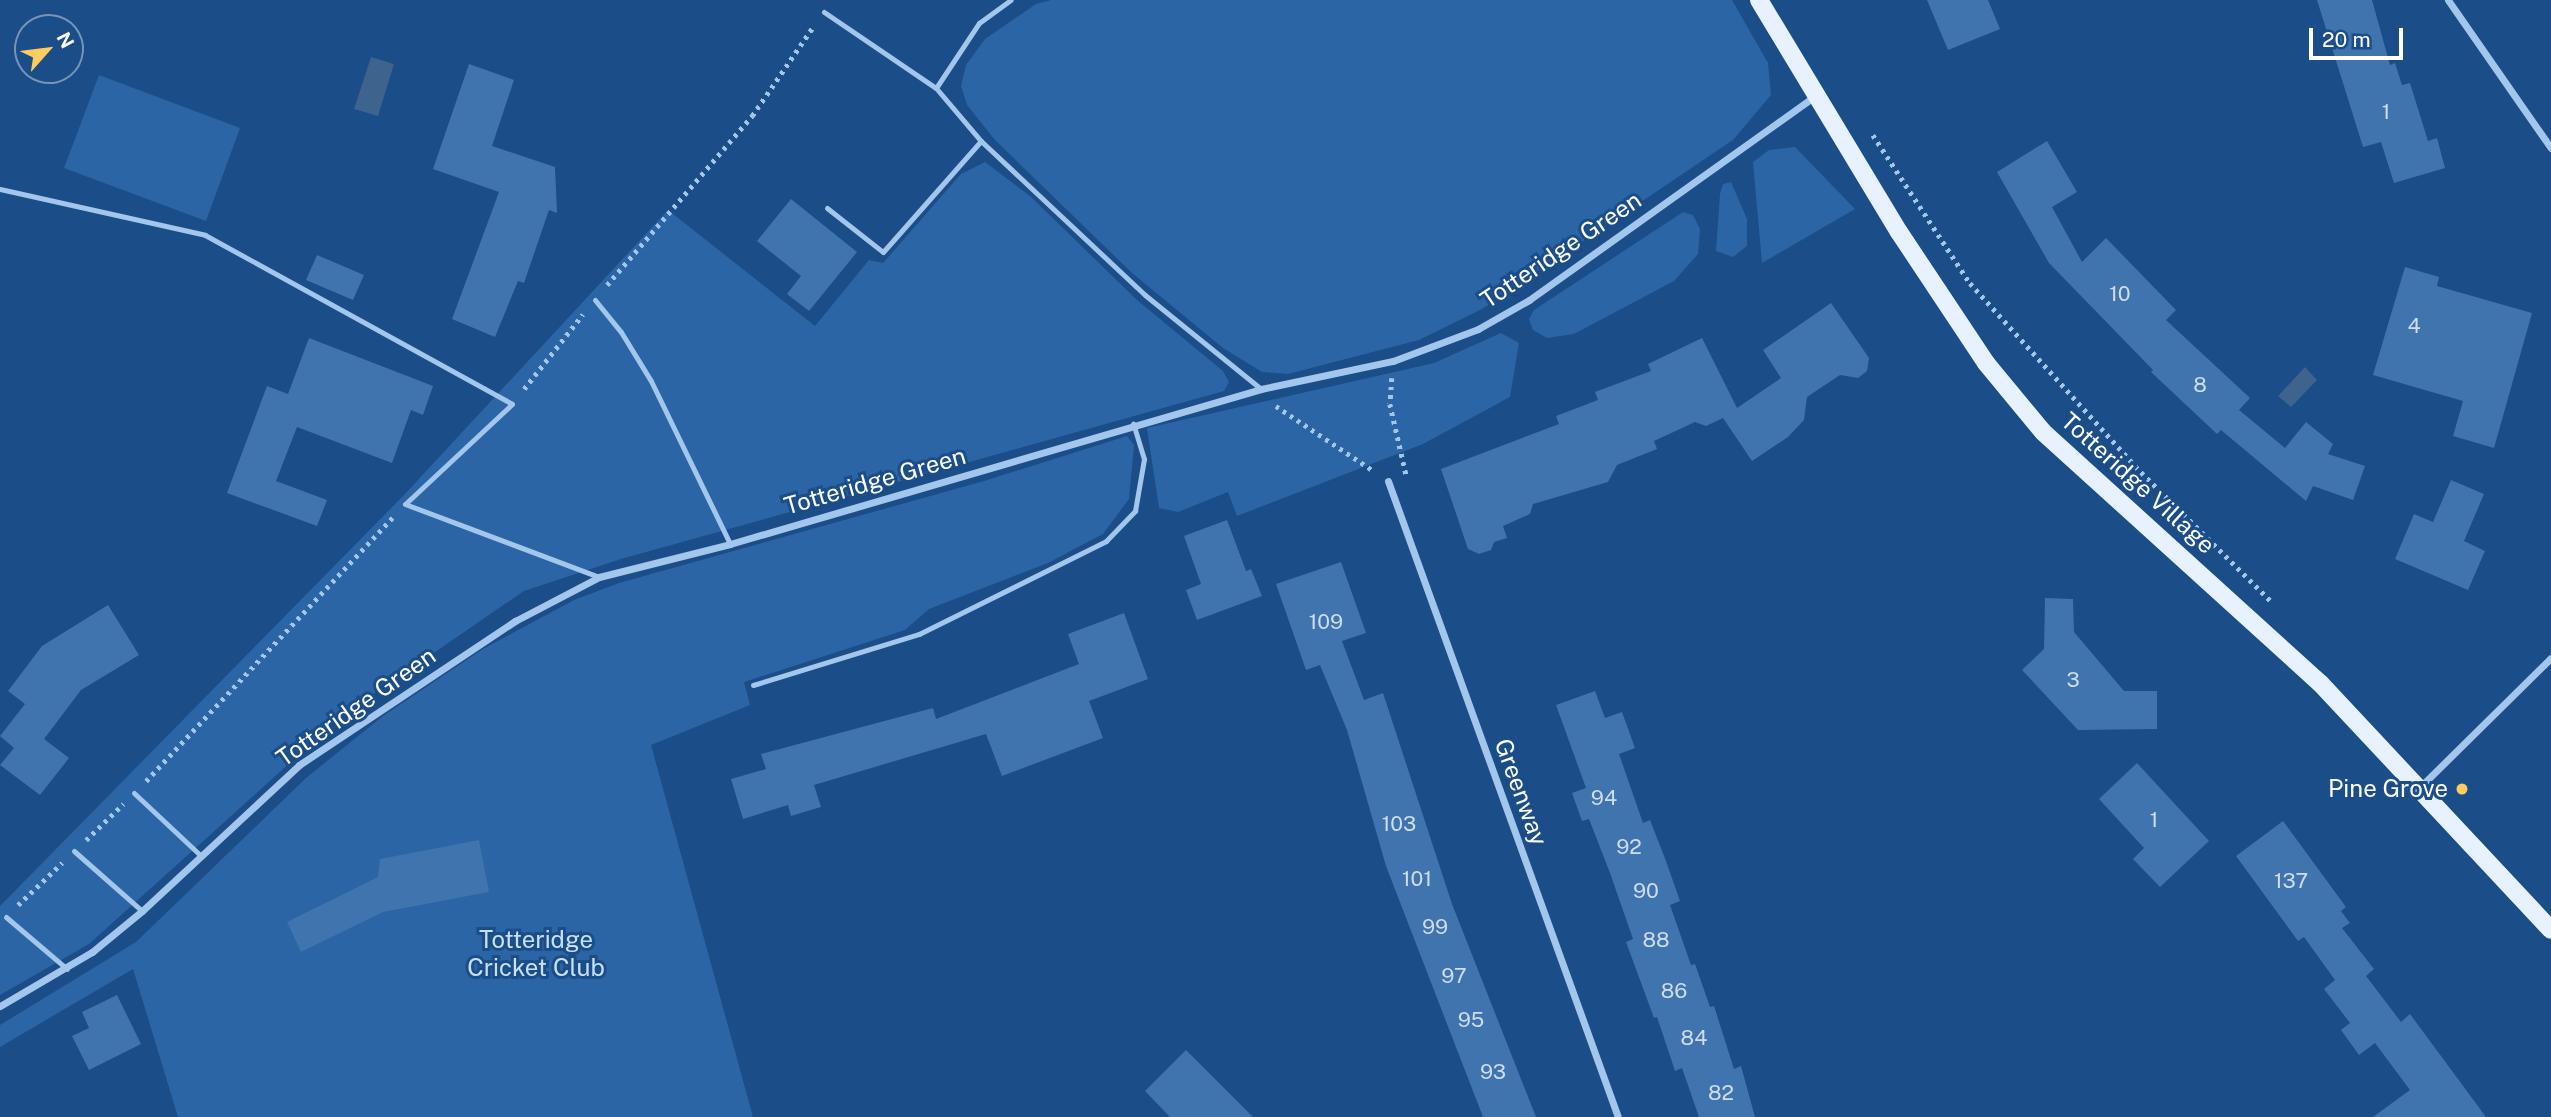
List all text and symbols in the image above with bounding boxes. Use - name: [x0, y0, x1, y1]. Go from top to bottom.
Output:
- north arrow: [14, 14, 84, 84]
- scale bar: [2313, 14, 2408, 58]
- text: 20 m: [2322, 27, 2371, 52]
- text: N: [53, 28, 79, 52]
- house number: 1: [2382, 99, 2390, 125]
- street label: Totteridge Green: [1475, 186, 1647, 314]
- house number: 10: [2109, 281, 2131, 307]
- house number: 4: [2407, 313, 2421, 339]
- house number: 8: [2193, 372, 2207, 398]
- street label: Totteridge Village: [2055, 406, 2221, 560]
- street label: Totteridge Green: [781, 441, 969, 521]
- house number: 109: [1309, 609, 1343, 635]
- street label: Totteridge Green: [271, 641, 441, 773]
- house number: 3: [2066, 667, 2080, 693]
- street label: Greenway: [1488, 735, 1554, 849]
- place label: Pine Grove: [2328, 775, 2448, 803]
- marker: Pine Grove: [2454, 781, 2470, 797]
- house number: 94: [1591, 785, 1617, 811]
- house number: 1: [2150, 807, 2158, 833]
- house number: 103: [1382, 811, 1416, 837]
- house number: 92: [1616, 834, 1642, 860]
- house number: 101: [1402, 866, 1432, 892]
- house number: 137: [2274, 868, 2308, 894]
- house number: 90: [1633, 878, 1659, 904]
- house number: 99: [1422, 914, 1448, 940]
- park label: Totteridge Cricket Club: [467, 926, 605, 982]
- house number: 88: [1642, 927, 1670, 953]
- house number: 97: [1441, 963, 1467, 989]
- house number: 86: [1661, 978, 1687, 1004]
- house number: 95: [1458, 1007, 1484, 1033]
- house number: 84: [1681, 1025, 1707, 1051]
- house number: 93: [1480, 1059, 1506, 1085]
- house number: 82: [1708, 1080, 1734, 1106]

